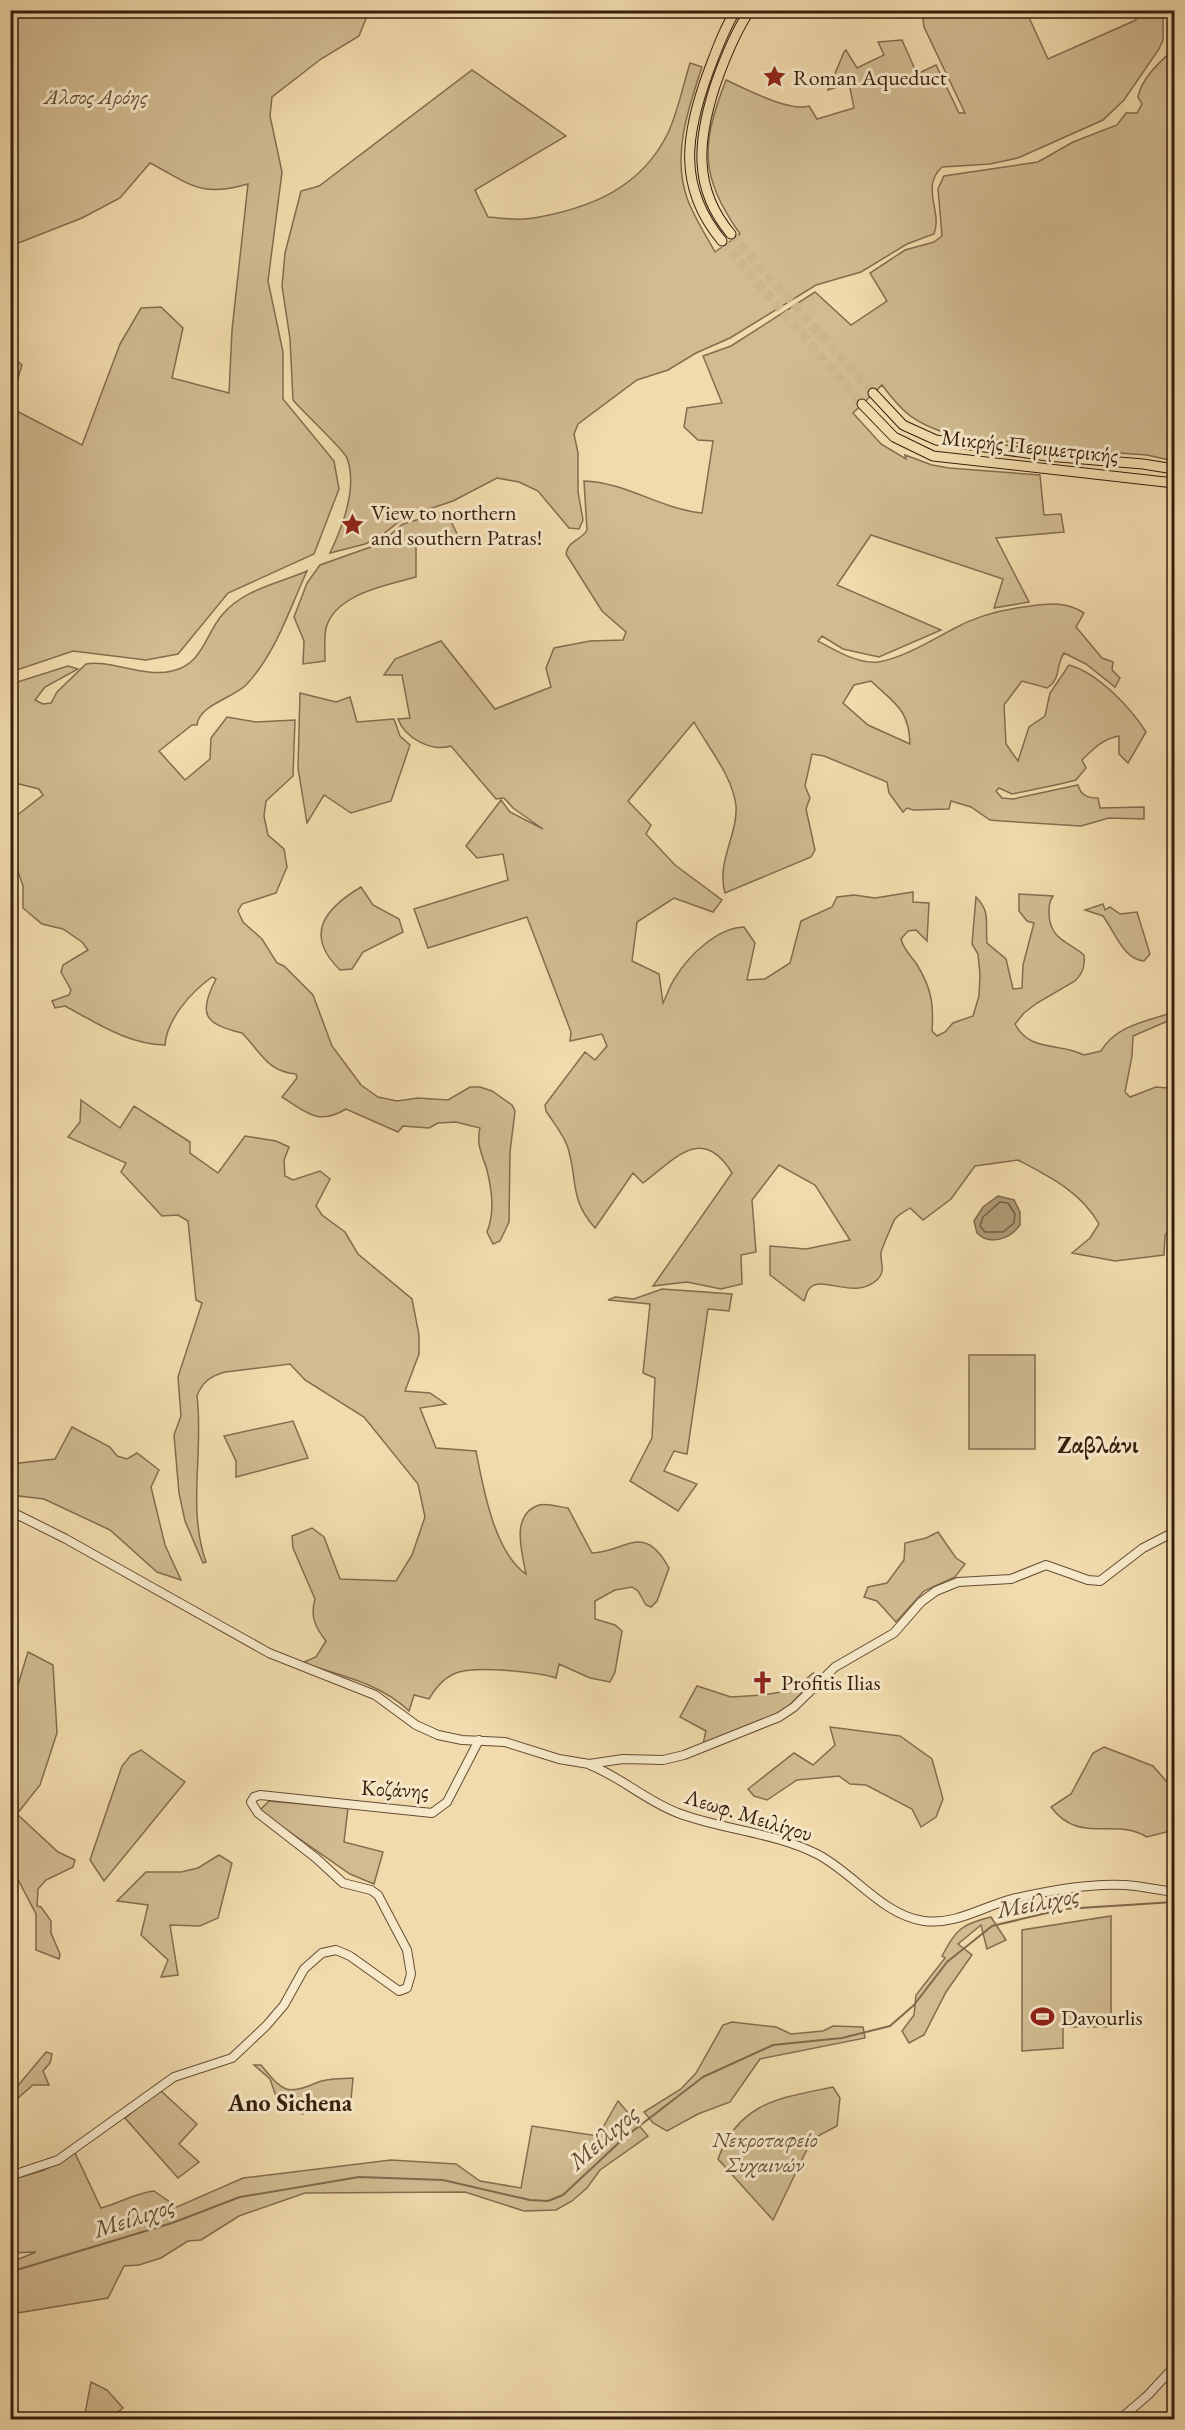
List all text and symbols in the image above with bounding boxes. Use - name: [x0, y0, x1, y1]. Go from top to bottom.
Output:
- place label: Roman Aqueduct: [793, 63, 947, 92]
- place icon: Roman Aqueduct: [762, 64, 788, 90]
- park label: Άλσος Αρόης: [42, 82, 148, 111]
- street label: Μικρής Περιμετρικής: [940, 422, 1120, 470]
- place label: View to northern and southern Patras!: [371, 498, 542, 552]
- place icon: View to northern and southern Patras!: [340, 512, 366, 538]
- district label: Ζαβλάνι: [1057, 1429, 1139, 1460]
- place label: Profitis Ilias: [781, 1668, 881, 1697]
- church icon: Profitis Ilias: [750, 1669, 776, 1695]
- street label: Κοζάνης: [360, 1773, 430, 1805]
- street label: Λεωφ. Μειλίχου: [681, 1782, 816, 1848]
- water label: Μείλιχος: [992, 1879, 1083, 1926]
- place label: Davourlis: [1061, 2003, 1143, 2032]
- sports icon: Davourlis: [1030, 2004, 1056, 2030]
- district label: Ano Sichena: [227, 2087, 353, 2118]
- water label: Μείλιχος: [560, 2097, 645, 2178]
- park label: Νεκροταφείο Συχαινών: [711, 2125, 818, 2179]
- water label: Μείλιχος: [87, 2189, 179, 2245]

